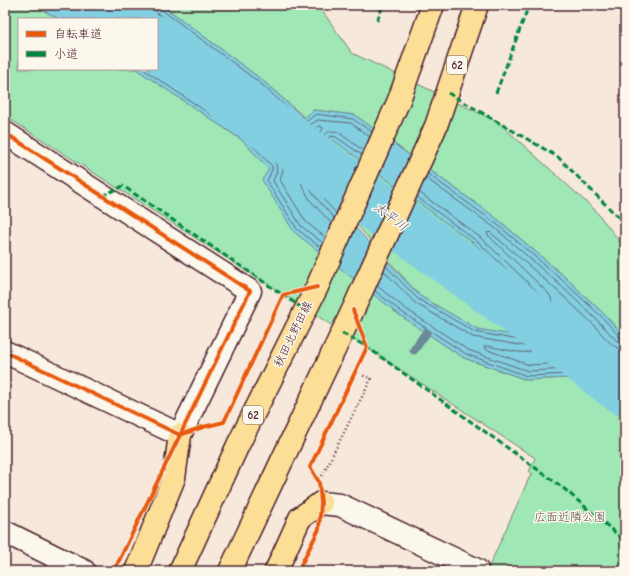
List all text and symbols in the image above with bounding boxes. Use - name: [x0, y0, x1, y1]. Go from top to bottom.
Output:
- legend: [18, 18, 158, 70]
- text: 自転車道: [54, 27, 102, 41]
- text: 小道: [54, 47, 78, 61]
- road number: 62: [447, 56, 467, 74]
- water label: 太平川: [371, 199, 411, 234]
- street label: 秋田北野田線: [271, 299, 315, 369]
- road number: 62: [243, 406, 263, 424]
- park label: 広面近隣公園: [534, 510, 606, 524]

